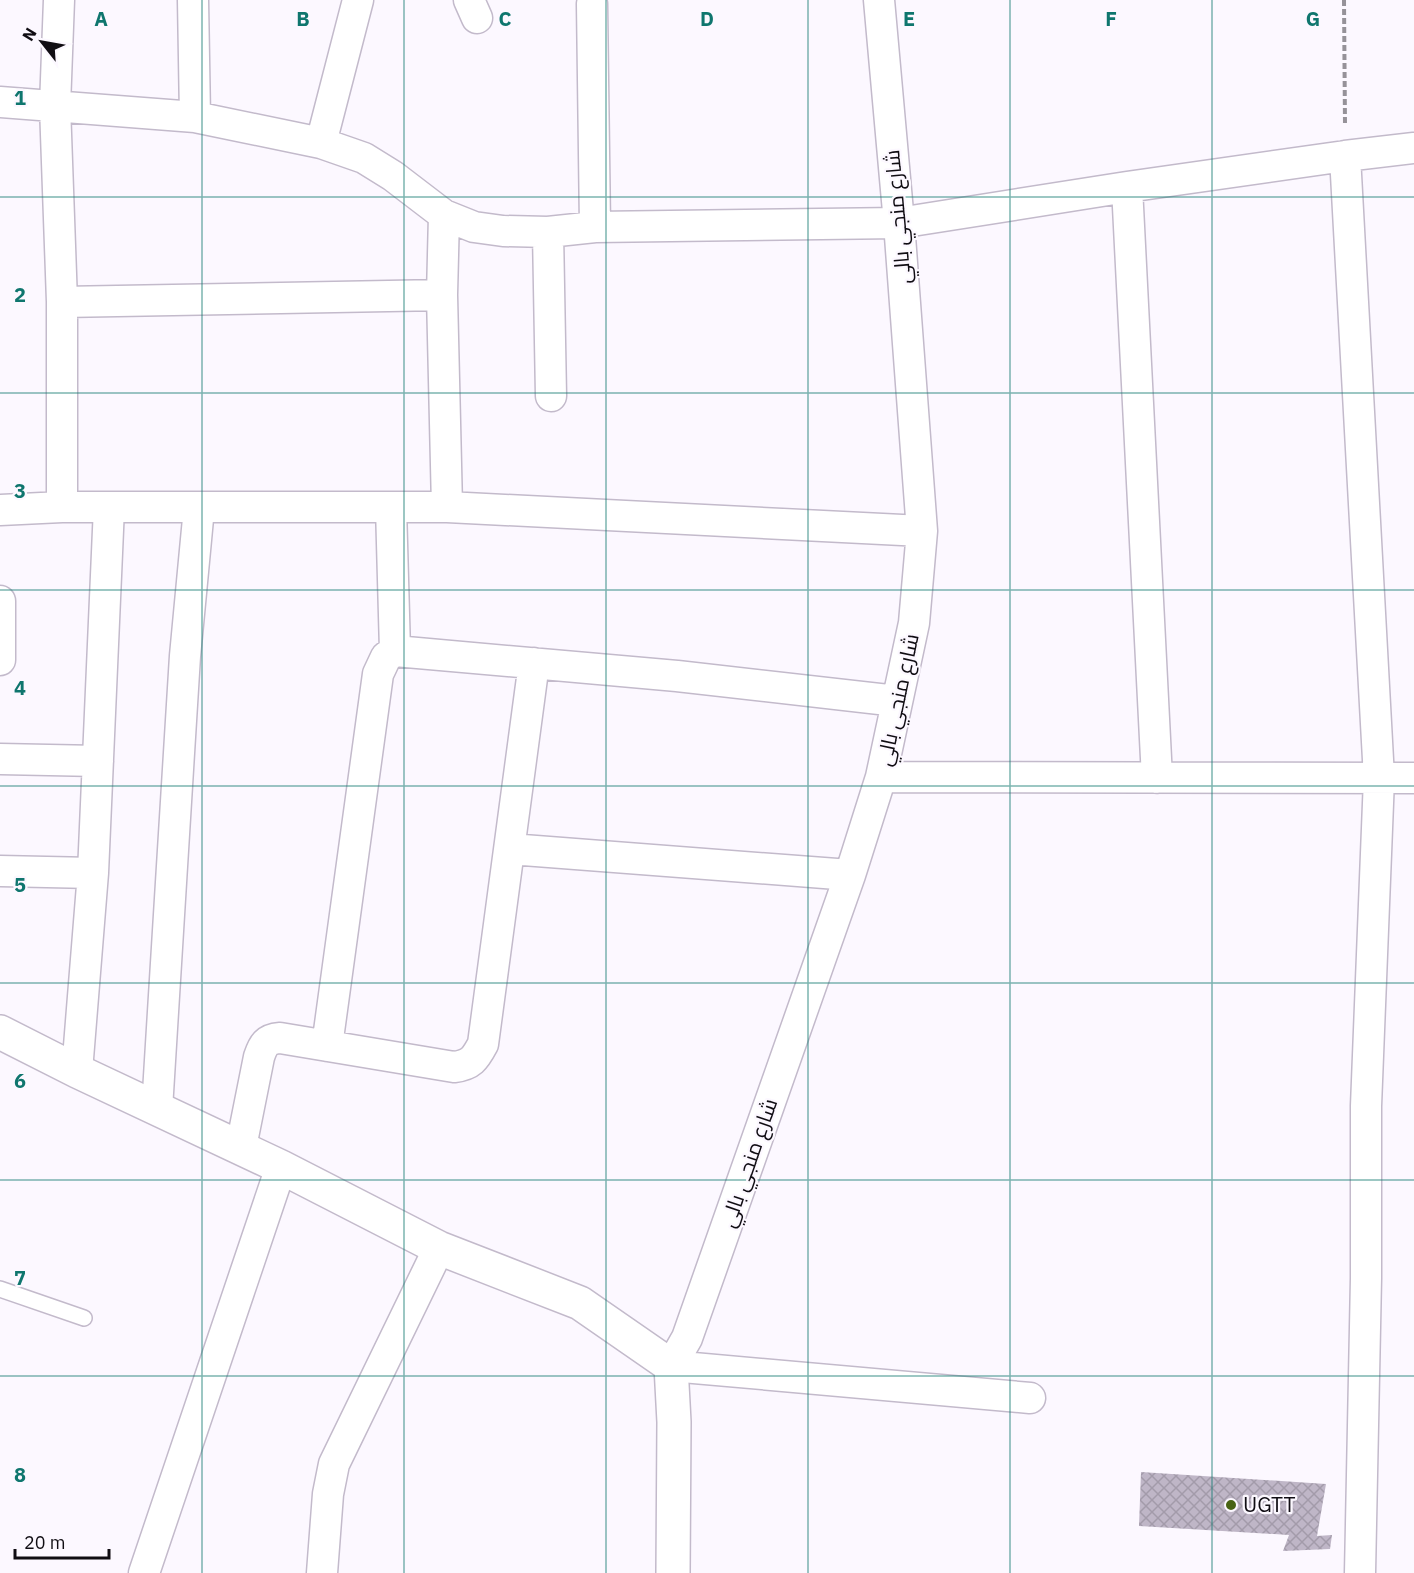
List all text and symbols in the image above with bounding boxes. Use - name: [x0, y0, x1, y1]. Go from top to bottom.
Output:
- text: A: [94, 5, 108, 32]
- text: B: [296, 5, 310, 32]
- text: C: [498, 5, 512, 32]
- text: D: [700, 5, 714, 32]
- text: E: [903, 5, 915, 32]
- text: F: [1105, 5, 1117, 32]
- text: G: [1306, 5, 1320, 32]
- north arrow: [12, 12, 72, 72]
- text: N: [18, 24, 41, 44]
- text: 1: [14, 84, 26, 111]
- street label: شارع منجي بالي: [877, 149, 920, 285]
- text: 2: [14, 281, 26, 308]
- text: 3: [14, 477, 26, 504]
- street label: شارع منجي بالي: [869, 631, 928, 769]
- text: 4: [14, 674, 26, 701]
- text: 5: [14, 871, 26, 898]
- text: 6: [14, 1067, 26, 1094]
- street label: شارع منجي بالي: [713, 1094, 786, 1232]
- text: 7: [14, 1264, 26, 1291]
- text: 8: [14, 1461, 26, 1488]
- place label: UGTT: [1243, 1490, 1296, 1518]
- marker: UGTT: [1224, 1498, 1238, 1512]
- scale bar: [15, 1522, 110, 1560]
- text: 20 m: [24, 1531, 66, 1554]

